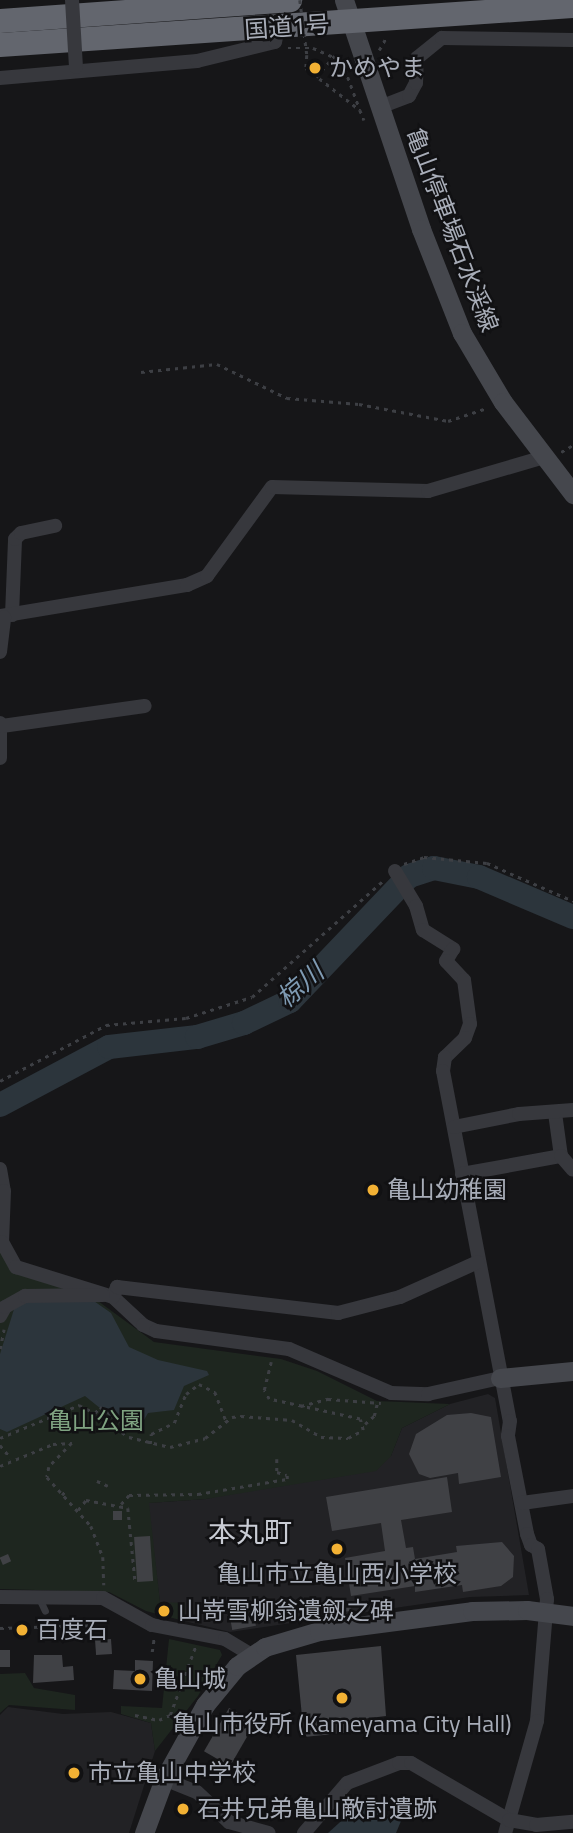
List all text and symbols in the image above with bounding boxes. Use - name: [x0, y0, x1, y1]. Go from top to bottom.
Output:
- street label: 国道1号: [243, 10, 331, 44]
- place label: かめやま: [329, 54, 425, 82]
- marker: かめやま: [307, 60, 323, 76]
- street label: 亀山停車場石水渓線: [400, 124, 504, 336]
- water label: 椋川: [270, 956, 330, 1014]
- place label: 亀山幼稚園: [387, 1176, 507, 1204]
- marker: 亀山幼稚園: [365, 1182, 381, 1198]
- park label: 亀山公園: [48, 1407, 144, 1435]
- district label: 本丸町: [208, 1515, 292, 1549]
- marker: 亀山市立亀山西小学校: [329, 1541, 345, 1557]
- place label: 亀山市立亀山西小学校: [217, 1560, 457, 1588]
- place label: 山嵜雪柳翁遺劔之碑: [178, 1597, 394, 1625]
- marker: 山嵜雪柳翁遺劔之碑: [156, 1603, 172, 1619]
- place label: 百度石: [36, 1616, 108, 1644]
- marker: 百度石: [14, 1622, 30, 1638]
- place label: 亀山城: [154, 1665, 226, 1693]
- marker: 亀山城: [132, 1671, 148, 1687]
- marker: 亀山市役所 (Kameyama City Hall): [334, 1690, 350, 1706]
- place label: 亀山市役所 (Kameyama City Hall): [172, 1710, 512, 1738]
- place label: 市立亀山中学校: [88, 1759, 256, 1787]
- marker: 市立亀山中学校: [66, 1765, 82, 1781]
- place label: 石井兄弟亀山敵討遺跡: [197, 1795, 437, 1823]
- marker: 石井兄弟亀山敵討遺跡: [175, 1801, 191, 1817]

